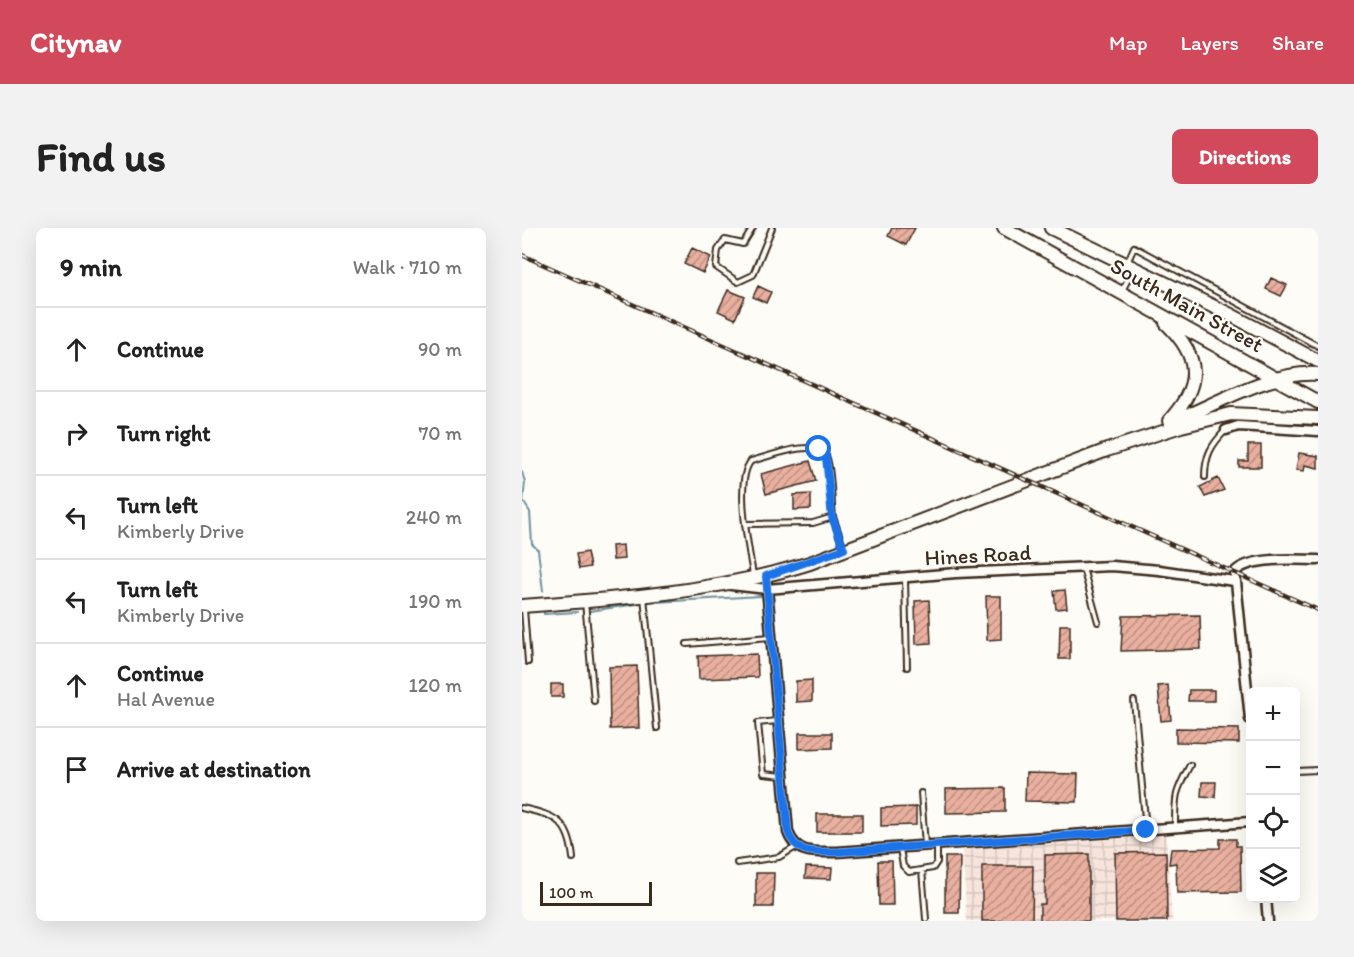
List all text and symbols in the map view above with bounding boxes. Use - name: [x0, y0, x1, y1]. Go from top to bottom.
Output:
- text: Citynav: [30, 25, 121, 59]
- text: Map: [1109, 30, 1148, 55]
- text: Layers: [1181, 30, 1239, 55]
- text: Share: [1272, 30, 1324, 55]
- button: Directions: [1172, 129, 1318, 184]
- text: Find us: [36, 131, 166, 182]
- text: 9 min: [60, 251, 122, 283]
- street label: South Main Street: [1106, 252, 1268, 358]
- text: Walk · 710 m: [353, 255, 462, 279]
- icon: ahead: [60, 333, 93, 366]
- text: Continue: [117, 336, 204, 363]
- text: 90 m: [418, 337, 462, 361]
- icon: right: [60, 417, 93, 450]
- text: Turn right: [117, 420, 211, 447]
- text: 70 m: [418, 421, 462, 445]
- route start: [805, 435, 831, 461]
- text: Turn left: [117, 492, 198, 519]
- icon: left: [60, 501, 93, 534]
- text: 240 m: [406, 505, 462, 529]
- text: Kimberly Drive: [117, 519, 244, 543]
- street label: Hines Road: [924, 539, 1032, 571]
- text: Turn left: [117, 576, 198, 603]
- icon: left: [60, 585, 93, 618]
- text: 190 m: [409, 589, 462, 613]
- text: Kimberly Drive: [117, 603, 244, 627]
- text: Continue: [117, 660, 204, 687]
- icon: ahead: [60, 669, 93, 702]
- text: 120 m: [409, 673, 462, 697]
- text: Hal Avenue: [117, 687, 215, 711]
- map controls: [1246, 687, 1300, 903]
- button: +: [1246, 687, 1300, 741]
- button: −: [1246, 741, 1300, 795]
- icon: arrive: [60, 753, 93, 786]
- text: Arrive at destination: [117, 756, 311, 783]
- button: locate: [1246, 795, 1300, 849]
- route end: [1132, 816, 1158, 842]
- button: layers: [1246, 849, 1300, 903]
- scale bar: [540, 879, 652, 906]
- text: 100 m: [549, 883, 593, 902]

